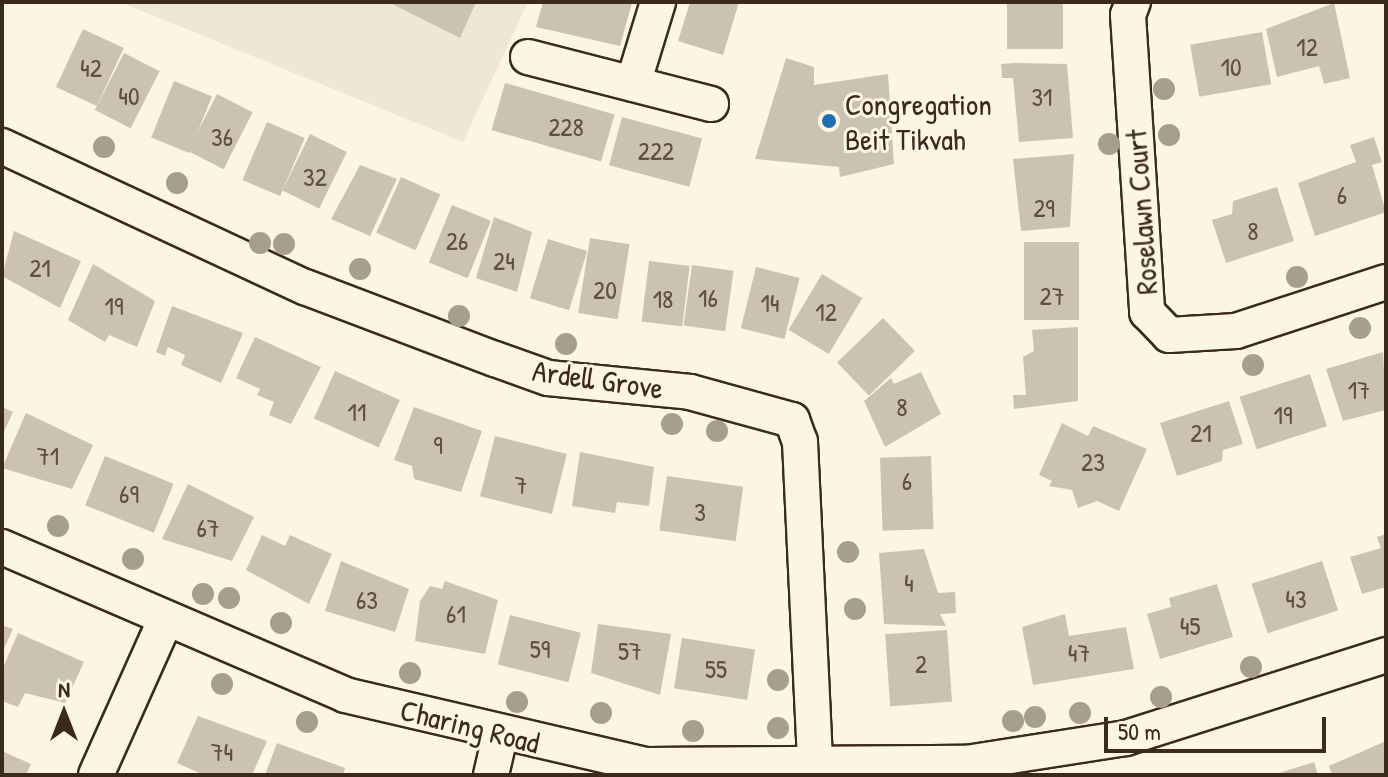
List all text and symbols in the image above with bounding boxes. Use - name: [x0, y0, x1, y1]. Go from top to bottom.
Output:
- house number: 12: [1296, 31, 1318, 63]
- house number: 10: [1220, 51, 1242, 83]
- house number: 42: [80, 52, 102, 84]
- house number: 40: [118, 80, 140, 112]
- house number: 31: [1031, 81, 1053, 113]
- place label: Congregation Beit Tikvah: [845, 86, 992, 156]
- house number: 228: [548, 111, 584, 143]
- marker: Congregation Beit Tikvah: [820, 112, 838, 130]
- house number: 36: [211, 121, 233, 153]
- street label: Roselawn Court: [1117, 128, 1165, 296]
- house number: 222: [638, 135, 674, 167]
- house number: 32: [303, 161, 327, 193]
- house number: 6: [1337, 179, 1347, 211]
- house number: 29: [1033, 192, 1055, 224]
- house number: 8: [1247, 215, 1259, 247]
- house number: 26: [446, 225, 468, 257]
- house number: 24: [493, 245, 515, 277]
- house number: 21: [29, 252, 51, 284]
- house number: 20: [593, 274, 617, 306]
- house number: 27: [1039, 280, 1065, 312]
- house number: 16: [698, 282, 718, 314]
- house number: 18: [653, 283, 673, 315]
- house number: 14: [760, 287, 780, 319]
- house number: 19: [105, 290, 123, 322]
- house number: 12: [815, 296, 837, 328]
- street label: Ardell Grove: [530, 352, 666, 406]
- house number: 17: [1348, 374, 1370, 406]
- house number: 8: [896, 391, 908, 423]
- house number: 11: [348, 396, 366, 428]
- house number: 19: [1274, 399, 1292, 431]
- house number: 21: [1190, 417, 1212, 449]
- house number: 9: [433, 429, 443, 461]
- house number: 71: [37, 440, 59, 472]
- house number: 23: [1081, 446, 1105, 478]
- house number: 6: [902, 465, 912, 497]
- house number: 7: [515, 469, 527, 501]
- house number: 69: [119, 478, 139, 510]
- house number: 3: [694, 496, 706, 528]
- house number: 67: [196, 512, 220, 544]
- house number: 4: [904, 567, 914, 599]
- house number: 43: [1285, 583, 1307, 615]
- house number: 63: [356, 584, 378, 616]
- house number: 61: [446, 598, 466, 630]
- house number: 45: [1180, 610, 1200, 642]
- house number: 59: [530, 633, 550, 665]
- house number: 57: [618, 635, 642, 667]
- house number: 47: [1068, 637, 1090, 669]
- house number: 2: [915, 648, 927, 680]
- house number: 55: [705, 653, 727, 685]
- north arrow: [24, 673, 104, 753]
- text: N: [58, 674, 70, 704]
- street label: Charing Road: [397, 691, 543, 761]
- scale bar: [1108, 701, 1330, 751]
- text: 50 m: [1118, 715, 1161, 747]
- house number: 74: [211, 736, 233, 768]

